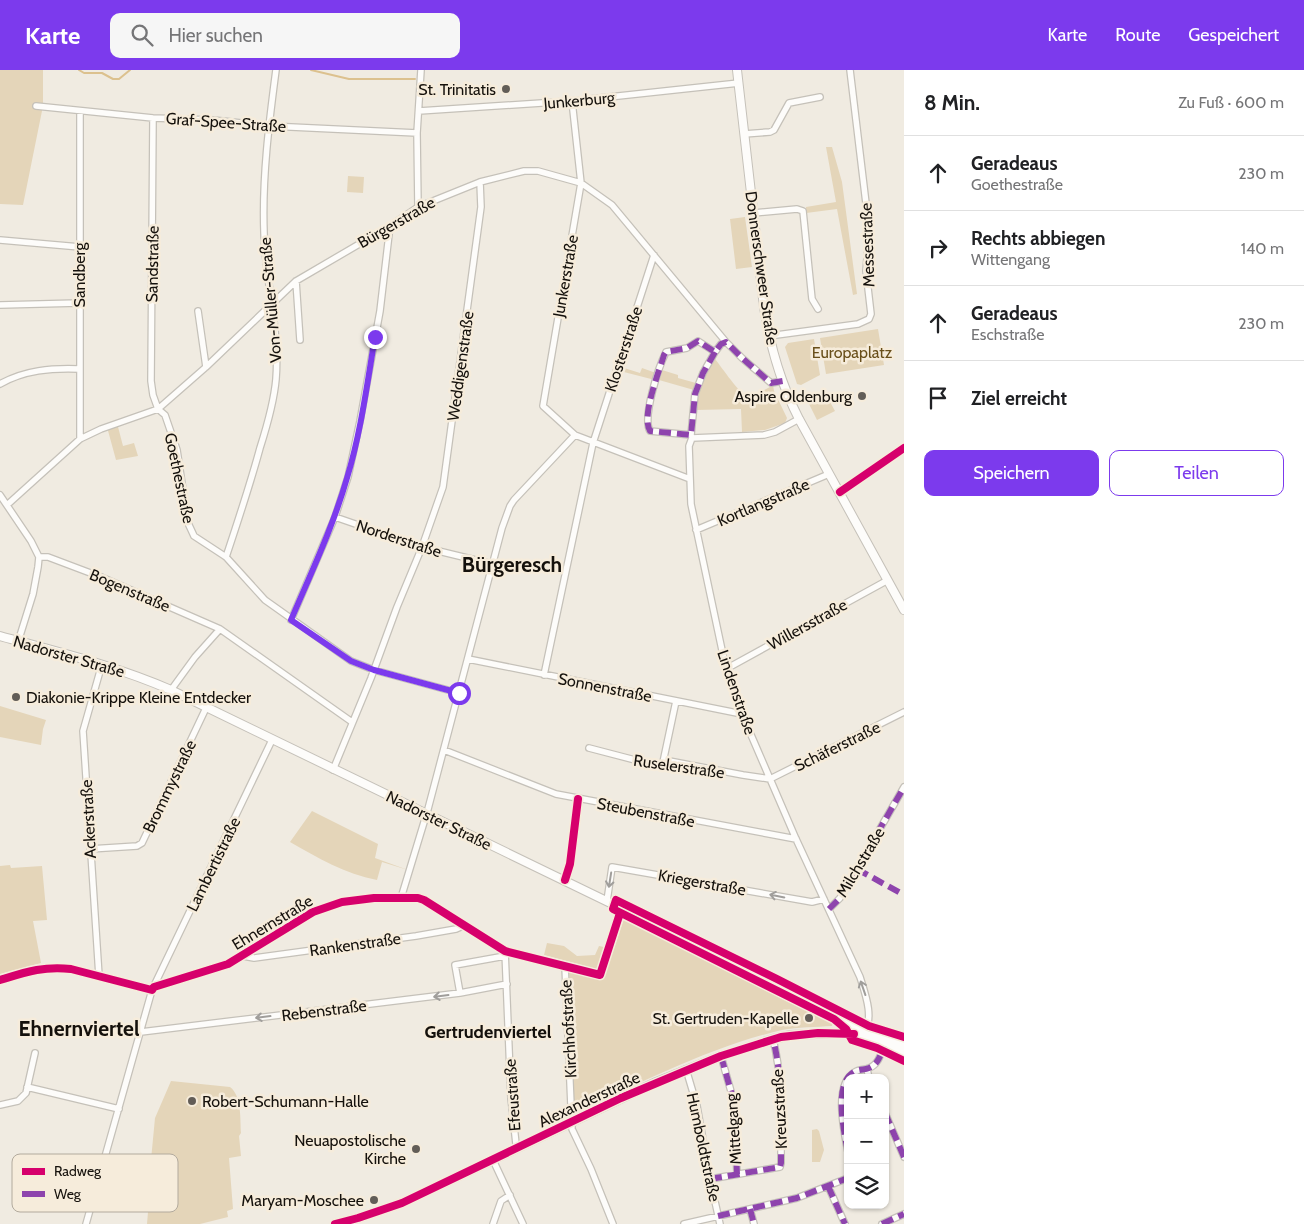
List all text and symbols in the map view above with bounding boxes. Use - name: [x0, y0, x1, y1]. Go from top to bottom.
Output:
- search box: [110, 13, 460, 58]
- text: Karte: [25, 21, 80, 50]
- icon: search: [128, 21, 156, 49]
- text: Hier suchen: [168, 24, 263, 47]
- text: Karte: [1048, 24, 1087, 46]
- text: Route: [1115, 24, 1160, 46]
- text: Gespeichert: [1188, 24, 1279, 46]
- place label: St. Trinitatis: [418, 80, 496, 99]
- marker: St. Trinitatis: [500, 83, 512, 95]
- street label: Junkerburg: [542, 88, 617, 113]
- text: 8 Min.: [924, 90, 980, 115]
- text: Zu Fuß · 600 m: [1178, 93, 1284, 112]
- street label: Graf-Spee-Straße: [165, 109, 287, 136]
- text: Geradeaus: [971, 152, 1057, 175]
- icon: ahead: [924, 159, 952, 187]
- text: 230 m: [1238, 164, 1284, 183]
- text: Goethestraße: [971, 175, 1063, 194]
- street label: Donnerschweer Straße: [741, 190, 782, 346]
- street label: Bürgerstraße: [354, 193, 438, 252]
- street label: Messestraße: [857, 202, 878, 287]
- street label: Sandstraße: [142, 225, 163, 303]
- text: Rechts abbiegen: [971, 227, 1105, 250]
- street label: Junkerstraße: [549, 233, 582, 320]
- icon: right: [924, 234, 952, 262]
- street label: Von-Müller-Straße: [256, 236, 285, 364]
- text: 140 m: [1241, 239, 1284, 258]
- street label: Sandberg: [70, 242, 89, 307]
- text: Wittengang: [971, 250, 1050, 269]
- text: Geradeaus: [971, 302, 1057, 325]
- street label: Klosterstraße: [601, 304, 646, 394]
- icon: ahead: [924, 309, 952, 337]
- street label: Weddigenstraße: [443, 310, 478, 422]
- text: 230 m: [1238, 314, 1284, 333]
- text: Eschstraße: [971, 325, 1044, 344]
- route end: [364, 326, 387, 349]
- park label: Europaplatz: [812, 343, 893, 362]
- icon: arrive: [924, 384, 952, 412]
- place label: Aspire Oldenburg: [734, 387, 853, 406]
- text: Ziel erreicht: [971, 387, 1067, 410]
- marker: Aspire Oldenburg: [856, 390, 868, 402]
- street label: Goethestraße: [161, 431, 198, 525]
- button: Speichern: [924, 450, 1099, 496]
- button: Teilen: [1109, 450, 1284, 496]
- street label: Kortlangstraße: [714, 475, 812, 530]
- street label: Norderstraße: [354, 516, 444, 561]
- district label: Bürgeresch: [462, 552, 562, 577]
- street label: Bogenstraße: [87, 565, 173, 616]
- street label: Willersstraße: [764, 595, 850, 654]
- street label: Nadorster Straße: [11, 632, 127, 681]
- street label: Lindenstraße: [713, 647, 760, 737]
- street label: Sonnenstraße: [556, 669, 653, 706]
- route start: [448, 682, 471, 705]
- place label: Diakonie-Krippe Kleine Entdecker: [26, 688, 252, 707]
- marker: Diakonie-Krippe Kleine Entdecker: [10, 691, 22, 703]
- street label: Schäferstraße: [791, 717, 883, 775]
- street label: Brommystraße: [139, 737, 200, 836]
- street label: Ruselerstraße: [632, 751, 726, 782]
- street label: Ackerstraße: [77, 779, 100, 859]
- street label: Nadorster Straße: [383, 787, 495, 854]
- street label: Steubenstraße: [595, 794, 696, 831]
- street label: Lambertistraße: [182, 814, 244, 915]
- street label: Milchstraße: [832, 824, 889, 901]
- street label: Kriegerstraße: [656, 865, 747, 900]
- one-way arrow: [605, 872, 615, 888]
- one-way arrow: [769, 890, 785, 900]
- street label: Ehnernstraße: [229, 891, 316, 954]
- street label: Rankenstraße: [308, 929, 402, 960]
- street label: Kirchhofstraße: [556, 979, 581, 1079]
- one-way arrow: [858, 980, 868, 996]
- one-way arrow: [434, 991, 450, 1001]
- street label: Rebenstraße: [280, 996, 368, 1025]
- place label: St. Gertruden-Kapelle: [653, 1009, 799, 1028]
- one-way arrow: [255, 1012, 271, 1022]
- marker: St. Gertruden-Kapelle: [803, 1012, 815, 1024]
- district label: Ehnernviertel: [19, 1016, 140, 1041]
- district label: Gertrudenviertel: [424, 1021, 552, 1043]
- street label: Efeustraße: [500, 1058, 524, 1132]
- street label: Alexanderstraße: [535, 1068, 643, 1131]
- street label: Kreuzstraße: [768, 1069, 791, 1149]
- map controls: [844, 1074, 889, 1209]
- button: +: [844, 1074, 889, 1119]
- street label: Humboldtstraße: [683, 1091, 724, 1203]
- place label: Robert-Schumann-Halle: [202, 1092, 369, 1111]
- street label: Mittelgang: [721, 1092, 745, 1165]
- marker: Robert-Schumann-Halle: [186, 1095, 198, 1107]
- button: −: [844, 1119, 889, 1164]
- place label: Neuapostolische Kirche: [294, 1131, 406, 1168]
- marker: Neuapostolische Kirche: [410, 1143, 422, 1155]
- legend: [12, 1154, 178, 1212]
- text: Radweg: [54, 1162, 102, 1180]
- button: layers: [844, 1164, 889, 1209]
- text: Weg: [54, 1185, 82, 1203]
- place label: Maryam-Moschee: [241, 1191, 364, 1210]
- marker: Maryam-Moschee: [368, 1194, 380, 1206]

